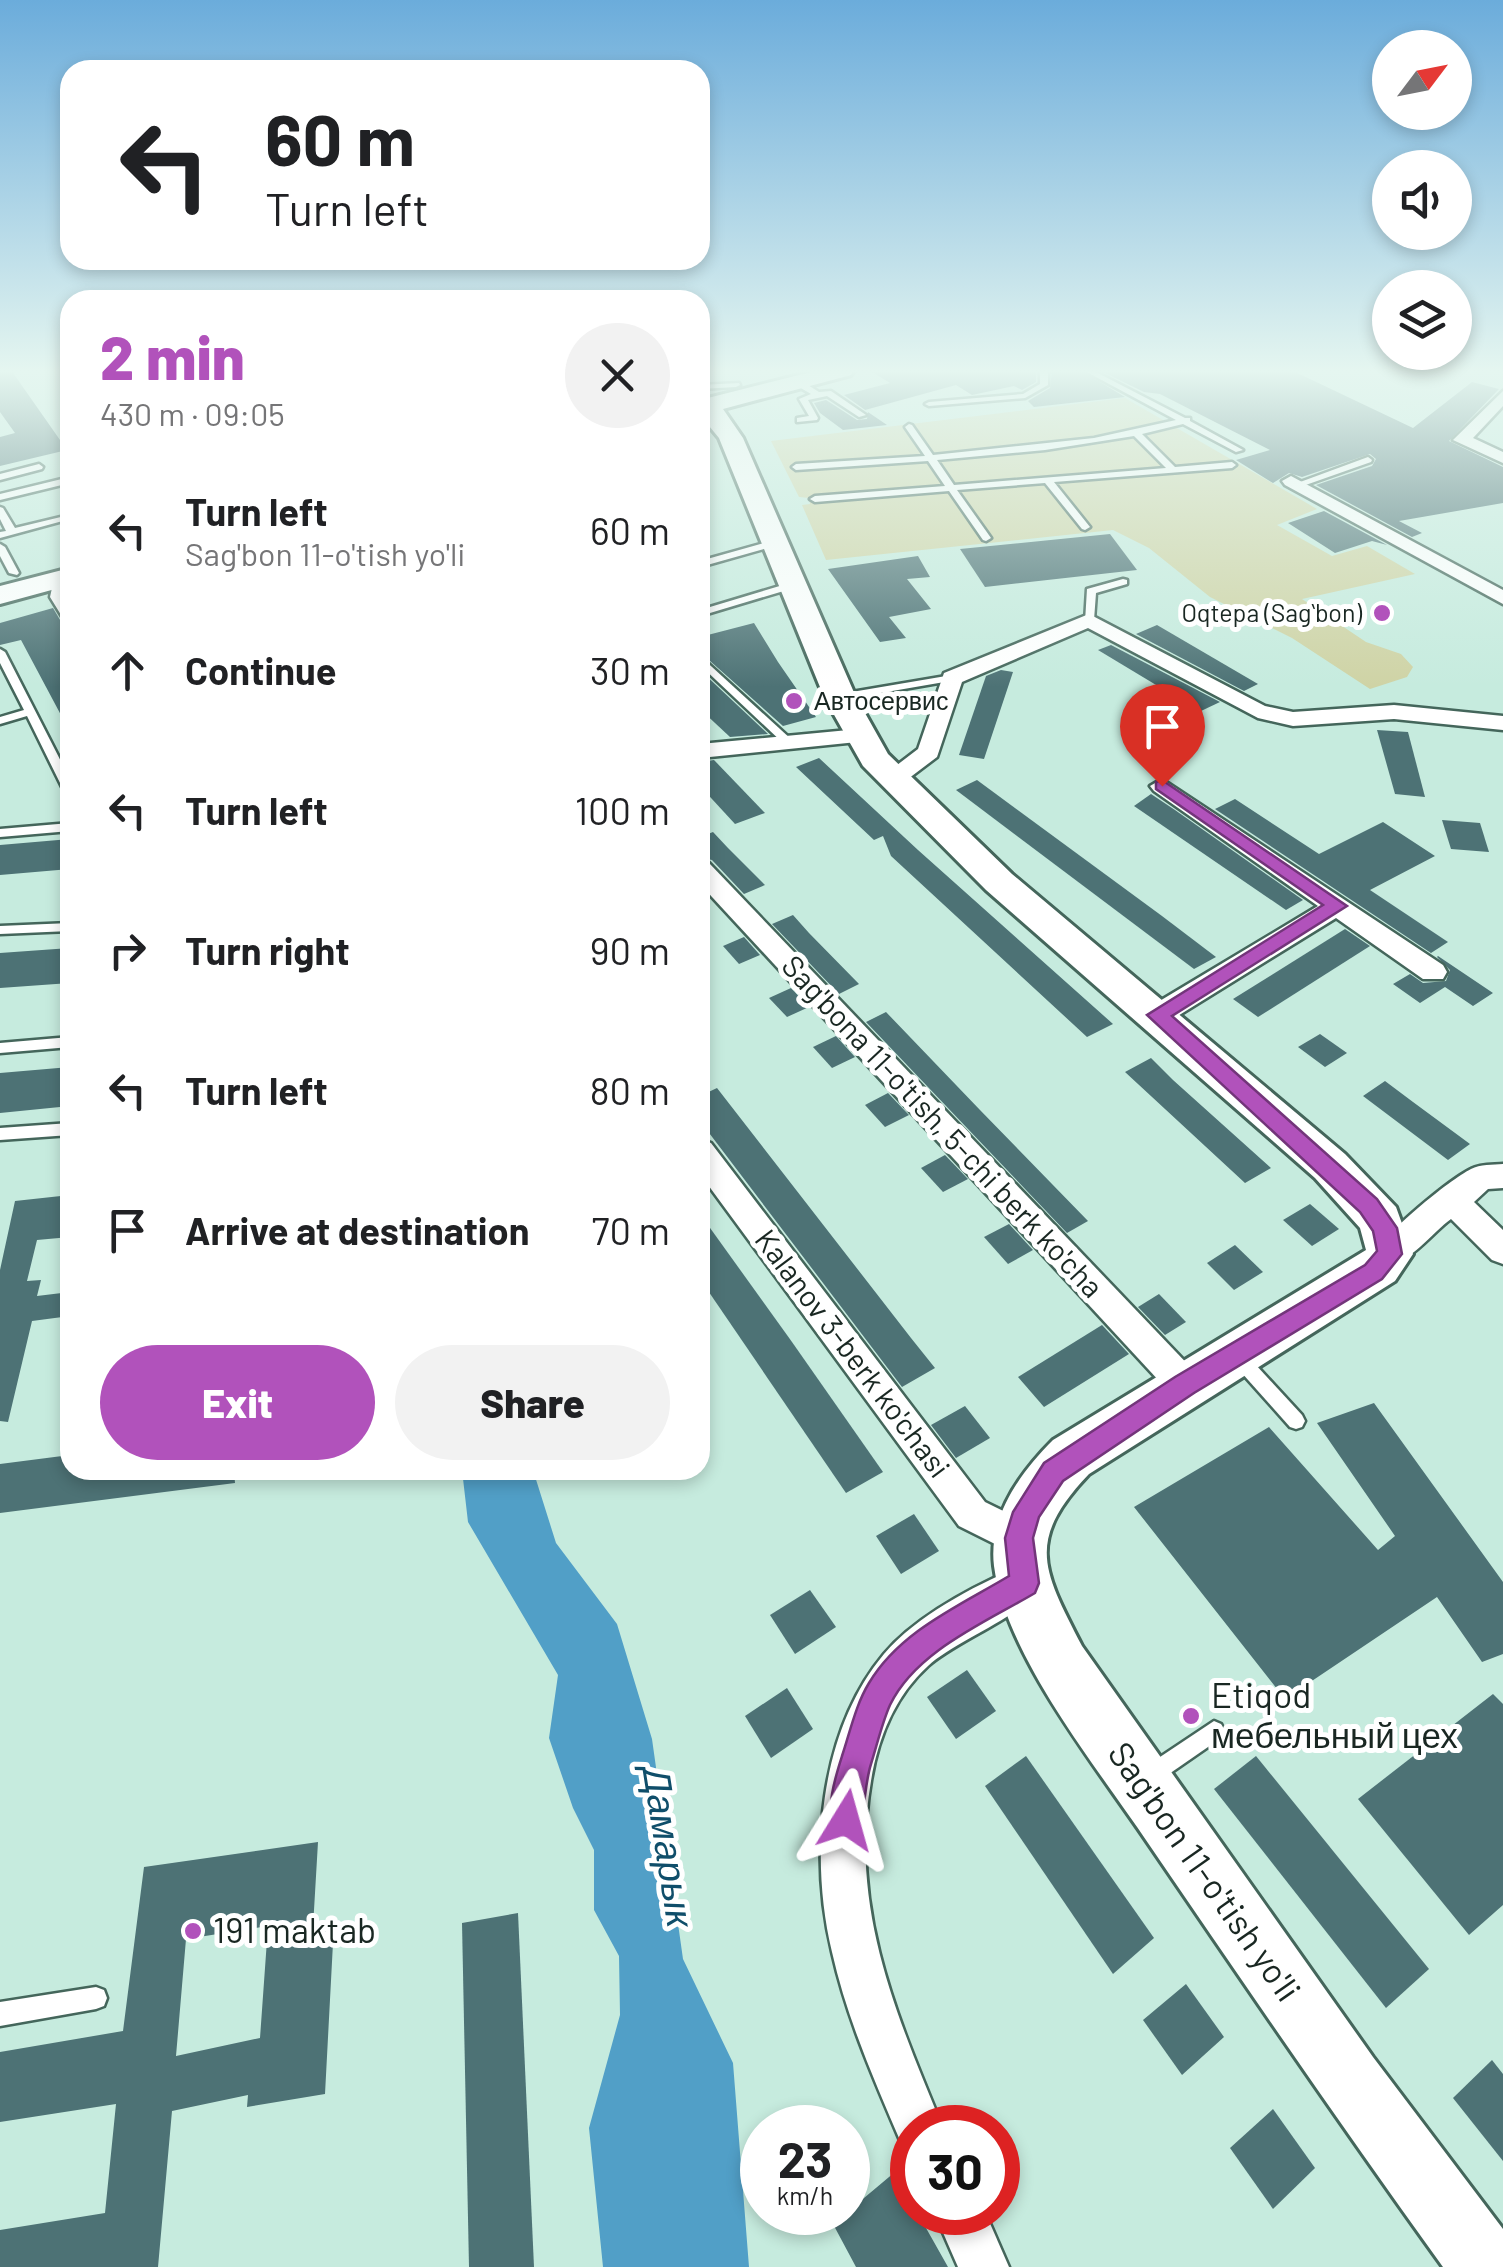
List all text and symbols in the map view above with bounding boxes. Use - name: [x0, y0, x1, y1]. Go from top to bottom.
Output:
- north arrow: [1372, 30, 1472, 130]
- map controls: [1372, 30, 1472, 370]
- text: 60 m: [265, 96, 415, 180]
- icon: left: [100, 100, 230, 230]
- button: sound: [1372, 150, 1472, 250]
- text: Turn left: [265, 181, 429, 235]
- button: layers: [1372, 270, 1472, 370]
- text: 2 min: [100, 320, 245, 392]
- button: close: [565, 323, 670, 428]
- text: 430 m · 09:05: [100, 394, 285, 432]
- text: Turn left: [185, 488, 328, 534]
- icon: left: [100, 503, 155, 558]
- text: 60 m: [590, 507, 670, 553]
- text: Sag'bon 11-o'tish yo'li: [185, 534, 465, 572]
- place label: Oqtepa (Sagʻbon): [1181, 597, 1362, 627]
- marker: Oqtepa (Sagʻbon): [1371, 602, 1393, 624]
- icon: ahead: [100, 643, 155, 698]
- text: Continue: [185, 647, 336, 693]
- text: 30 m: [590, 647, 670, 693]
- pin: [1120, 684, 1205, 787]
- place label: Автосервис: [814, 685, 949, 715]
- marker: Автосервис: [783, 690, 805, 712]
- icon: arrive: [1135, 699, 1190, 754]
- icon: left: [100, 783, 155, 838]
- text: Turn left: [185, 787, 328, 833]
- text: 100 m: [575, 787, 670, 833]
- icon: right: [100, 923, 155, 978]
- text: Turn right: [185, 927, 350, 973]
- text: 90 m: [590, 927, 670, 973]
- street label: Sag'bona 11-o'tish, 5-chi berk ko'cha: [775, 947, 1112, 1304]
- icon: left: [100, 1063, 155, 1118]
- text: Turn left: [185, 1067, 328, 1113]
- text: 80 m: [590, 1067, 670, 1113]
- icon: arrive: [100, 1203, 155, 1258]
- text: Arrive at destination: [185, 1207, 530, 1253]
- text: 70 m: [592, 1207, 670, 1253]
- street label: Kalanov 3-berk ko'chasi: [749, 1222, 959, 1484]
- button: Exit: [100, 1345, 375, 1460]
- button: Share: [395, 1345, 670, 1460]
- place label: Etiqod мебельный цех: [1211, 1673, 1458, 1755]
- marker: Etiqod мебельный цех: [1180, 1705, 1202, 1727]
- street label: Sag'bon 11-o'tish yo'li: [1100, 1733, 1311, 2009]
- water label: Дамарык: [634, 1759, 706, 1932]
- position arrow: [794, 1768, 898, 1872]
- place label: 191 maktab: [213, 1908, 376, 1950]
- marker: 191 maktab: [182, 1920, 204, 1942]
- speed limit sign: 30: [890, 2105, 1020, 2235]
- text: 23: [778, 2128, 832, 2188]
- text: km/h: [777, 2180, 833, 2210]

